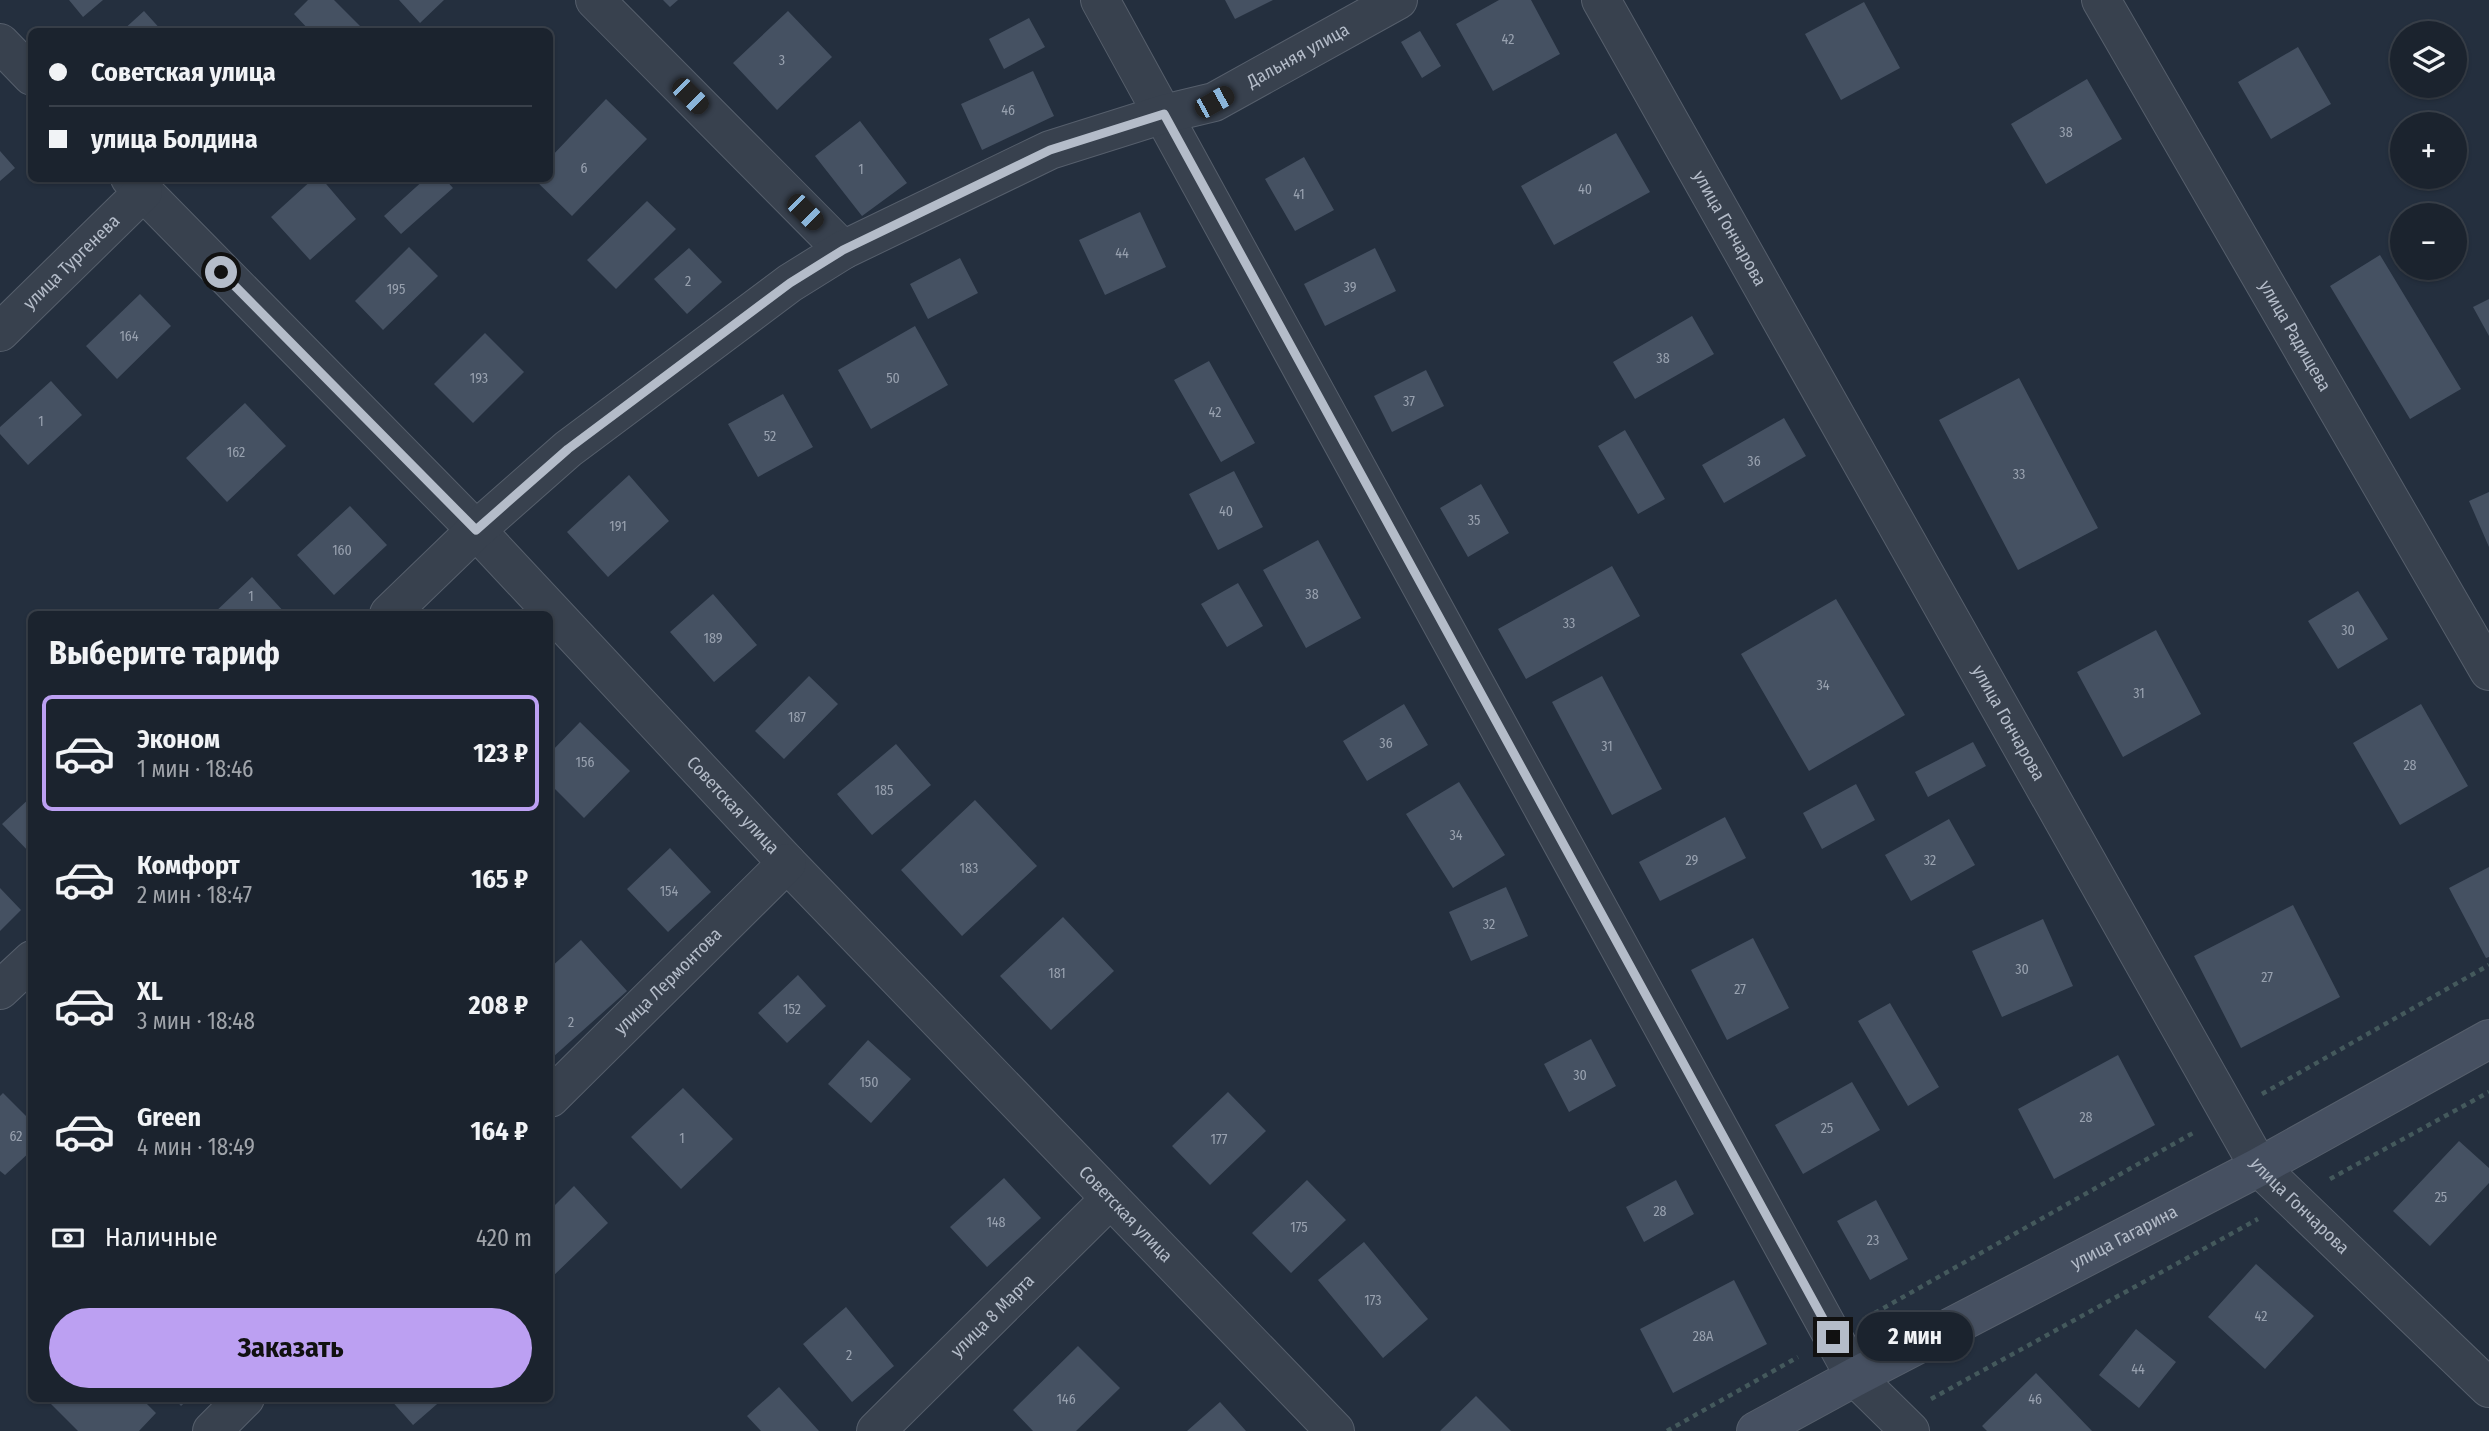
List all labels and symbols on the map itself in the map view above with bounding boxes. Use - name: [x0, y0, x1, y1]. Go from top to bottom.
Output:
- street label: Дальняя улица: [1242, 18, 1353, 93]
- house number: 42: [1502, 31, 1514, 48]
- house number: 3: [779, 52, 785, 69]
- car: [668, 74, 713, 118]
- car: [1191, 83, 1238, 121]
- house number: 46: [1001, 102, 1015, 119]
- house number: 38: [2059, 124, 2073, 141]
- house number: 6: [581, 160, 588, 177]
- house number: 1: [858, 161, 864, 178]
- street label: улица Гончарова: [1688, 166, 1771, 290]
- house number: 40: [1578, 181, 1592, 198]
- house number: 41: [1293, 186, 1305, 203]
- car: [783, 190, 828, 234]
- street label: улица Тургенева: [19, 210, 124, 314]
- house number: 44: [1115, 245, 1129, 262]
- route start: [205, 256, 237, 288]
- house number: 2: [685, 273, 691, 290]
- street label: улица Радищева: [2254, 276, 2336, 396]
- house number: 39: [1344, 279, 1357, 296]
- house number: 195: [387, 281, 405, 298]
- house number: 164: [119, 328, 139, 345]
- house number: 38: [1656, 350, 1670, 367]
- house number: 193: [470, 370, 488, 387]
- house number: 50: [886, 370, 900, 387]
- house number: 37: [1403, 393, 1415, 410]
- house number: 42: [1209, 404, 1221, 421]
- house number: 1: [38, 413, 44, 430]
- house number: 52: [764, 428, 776, 445]
- house number: 162: [227, 444, 245, 461]
- house number: 36: [1747, 453, 1761, 470]
- house number: 33: [2013, 466, 2025, 483]
- house number: 40: [1219, 503, 1233, 520]
- house number: 35: [1468, 512, 1480, 529]
- house number: 191: [609, 518, 627, 535]
- house number: 160: [332, 542, 352, 559]
- house number: 38: [1305, 586, 1319, 603]
- house number: 1: [248, 588, 254, 605]
- house number: 33: [1563, 615, 1575, 632]
- house number: 30: [2341, 622, 2355, 639]
- house number: 189: [703, 630, 723, 647]
- street label: улица Гончарова: [1967, 661, 2050, 785]
- house number: 34: [1816, 677, 1830, 694]
- house number: 31: [2133, 685, 2145, 702]
- house number: 187: [788, 709, 806, 726]
- house number: 36: [1379, 735, 1393, 752]
- house number: 31: [1601, 738, 1613, 755]
- street label: Советская улица: [682, 752, 784, 859]
- house number: 156: [576, 754, 594, 771]
- house number: 28: [2403, 757, 2417, 774]
- house number: 185: [875, 782, 893, 799]
- house number: 34: [1449, 827, 1463, 844]
- house number: 29: [1686, 852, 1699, 869]
- house number: 32: [1924, 852, 1936, 869]
- house number: 183: [960, 860, 978, 877]
- house number: 154: [660, 883, 679, 900]
- house number: 32: [1483, 916, 1495, 933]
- street label: улица Лермонтова: [610, 923, 726, 1039]
- house number: 30: [2015, 961, 2029, 978]
- house number: 181: [1048, 965, 1066, 982]
- house number: 27: [2261, 969, 2273, 986]
- house number: 27: [1734, 981, 1746, 998]
- house number: 152: [783, 1001, 801, 1018]
- house number: 2: [568, 1014, 574, 1031]
- house number: 30: [1573, 1067, 1587, 1084]
- house number: 150: [859, 1074, 879, 1091]
- house number: 28: [2079, 1109, 2093, 1126]
- house number: 25: [1821, 1120, 1833, 1137]
- house number: 62: [10, 1128, 23, 1145]
- house number: 1: [679, 1130, 685, 1147]
- house number: 177: [1211, 1131, 1228, 1148]
- street label: улица Гончарова: [2245, 1154, 2354, 1259]
- street label: Советская улица: [1074, 1161, 1177, 1267]
- house number: 25: [2435, 1189, 2447, 1206]
- street label: улица Гагарина: [2067, 1200, 2181, 1274]
- house number: 28: [1653, 1203, 1667, 1220]
- house number: 148: [986, 1214, 1006, 1231]
- house number: 175: [1290, 1219, 1308, 1236]
- house number: 23: [1867, 1232, 1879, 1249]
- street label: улица 8 Марта: [946, 1269, 1039, 1362]
- house number: 173: [1364, 1292, 1382, 1309]
- house number: 42: [2255, 1308, 2267, 1325]
- callout: 2 мин: [1857, 1312, 1973, 1362]
- route end: [1817, 1321, 1849, 1353]
- house number: 28А: [1693, 1328, 1714, 1345]
- house number: 2: [846, 1347, 852, 1364]
- house number: 44: [2131, 1361, 2145, 1378]
- house number: 146: [1056, 1391, 1076, 1408]
- house number: 46: [2028, 1391, 2042, 1408]

